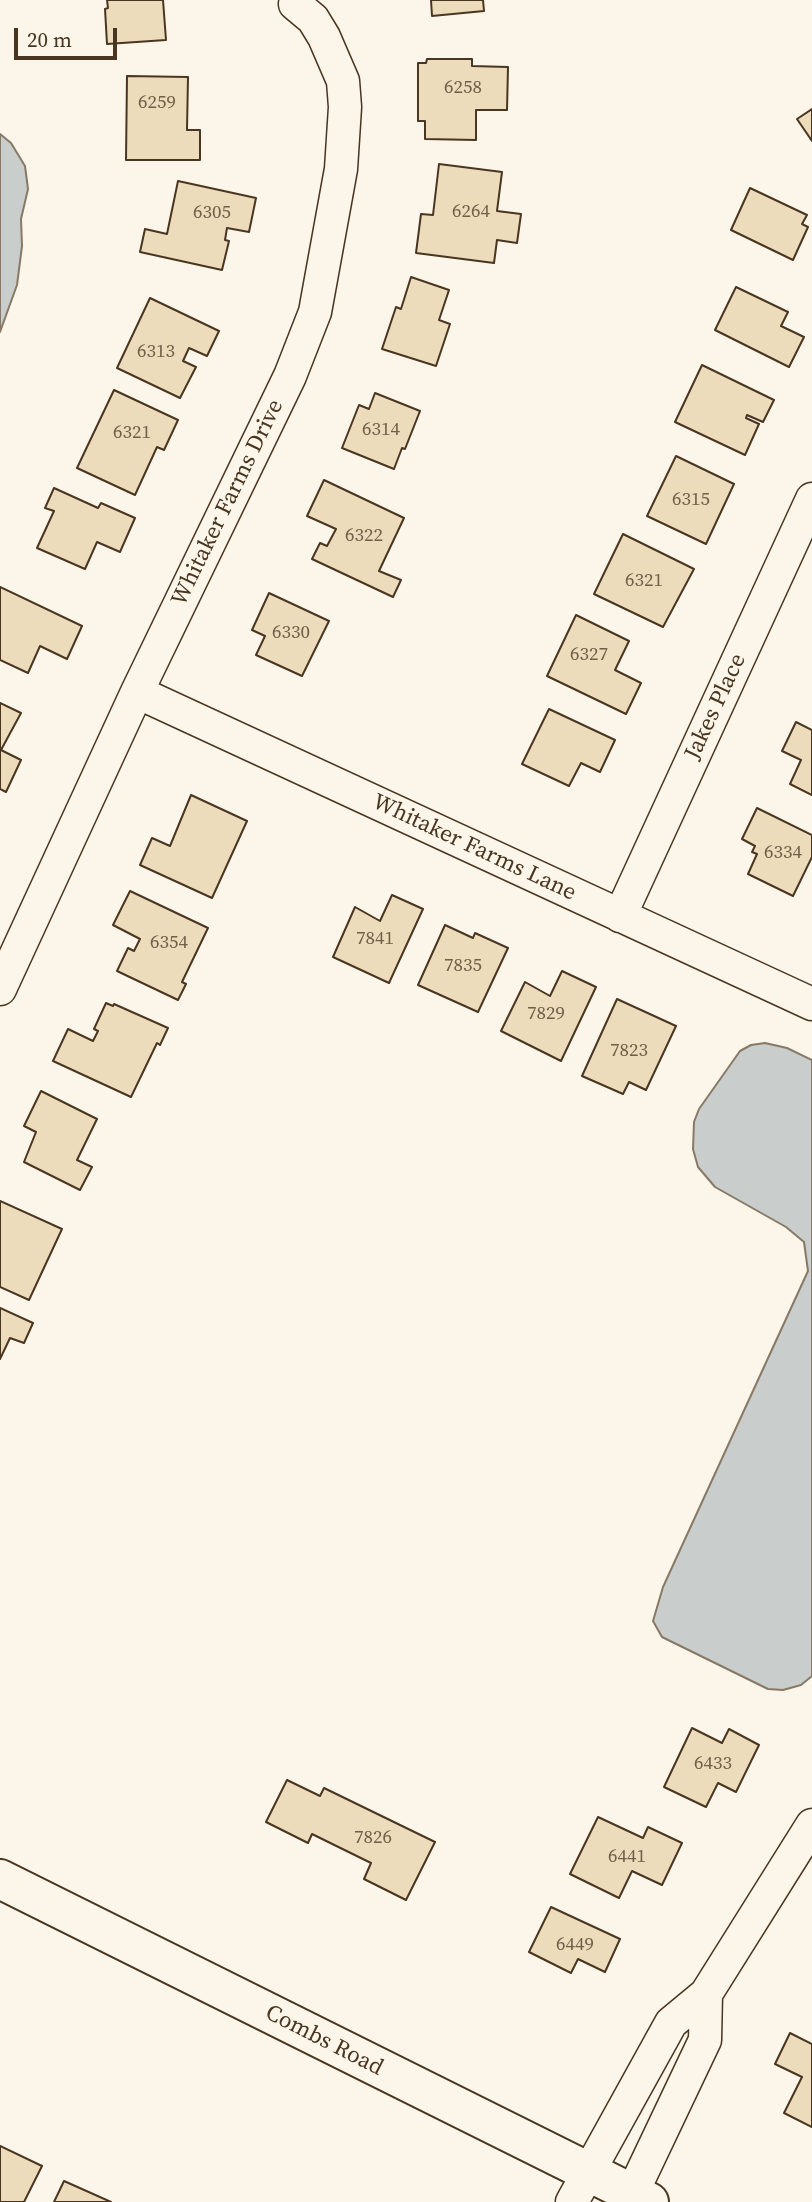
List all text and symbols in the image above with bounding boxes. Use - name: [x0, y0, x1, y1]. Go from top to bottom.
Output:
- scale bar: [18, 14, 121, 58]
- text: 20 m: [27, 25, 72, 54]
- house number: 6258: [444, 77, 482, 99]
- house number: 6259: [138, 92, 176, 114]
- house number: 6264: [452, 201, 490, 223]
- house number: 6305: [193, 202, 231, 224]
- house number: 6313: [137, 341, 175, 363]
- street label: Whitaker Farms Drive: [166, 395, 290, 611]
- house number: 6314: [362, 419, 400, 441]
- house number: 6321: [113, 422, 151, 444]
- house number: 6315: [672, 489, 710, 511]
- house number: 6322: [345, 525, 383, 547]
- house number: 6321: [625, 570, 663, 592]
- house number: 6330: [272, 622, 310, 644]
- house number: 6327: [570, 644, 608, 666]
- street label: Jakes Place: [679, 650, 753, 764]
- street label: Whitaker Farms Lane: [368, 789, 580, 907]
- house number: 6334: [764, 842, 802, 864]
- house number: 7841: [356, 928, 394, 950]
- house number: 6354: [150, 932, 188, 954]
- house number: 7835: [444, 955, 482, 977]
- house number: 7829: [527, 1003, 565, 1025]
- house number: 7823: [610, 1040, 648, 1062]
- house number: 6433: [694, 1753, 732, 1775]
- house number: 7826: [354, 1827, 392, 1849]
- house number: 6441: [608, 1846, 646, 1868]
- house number: 6449: [556, 1934, 594, 1956]
- street label: Combs Road: [260, 2000, 388, 2082]

